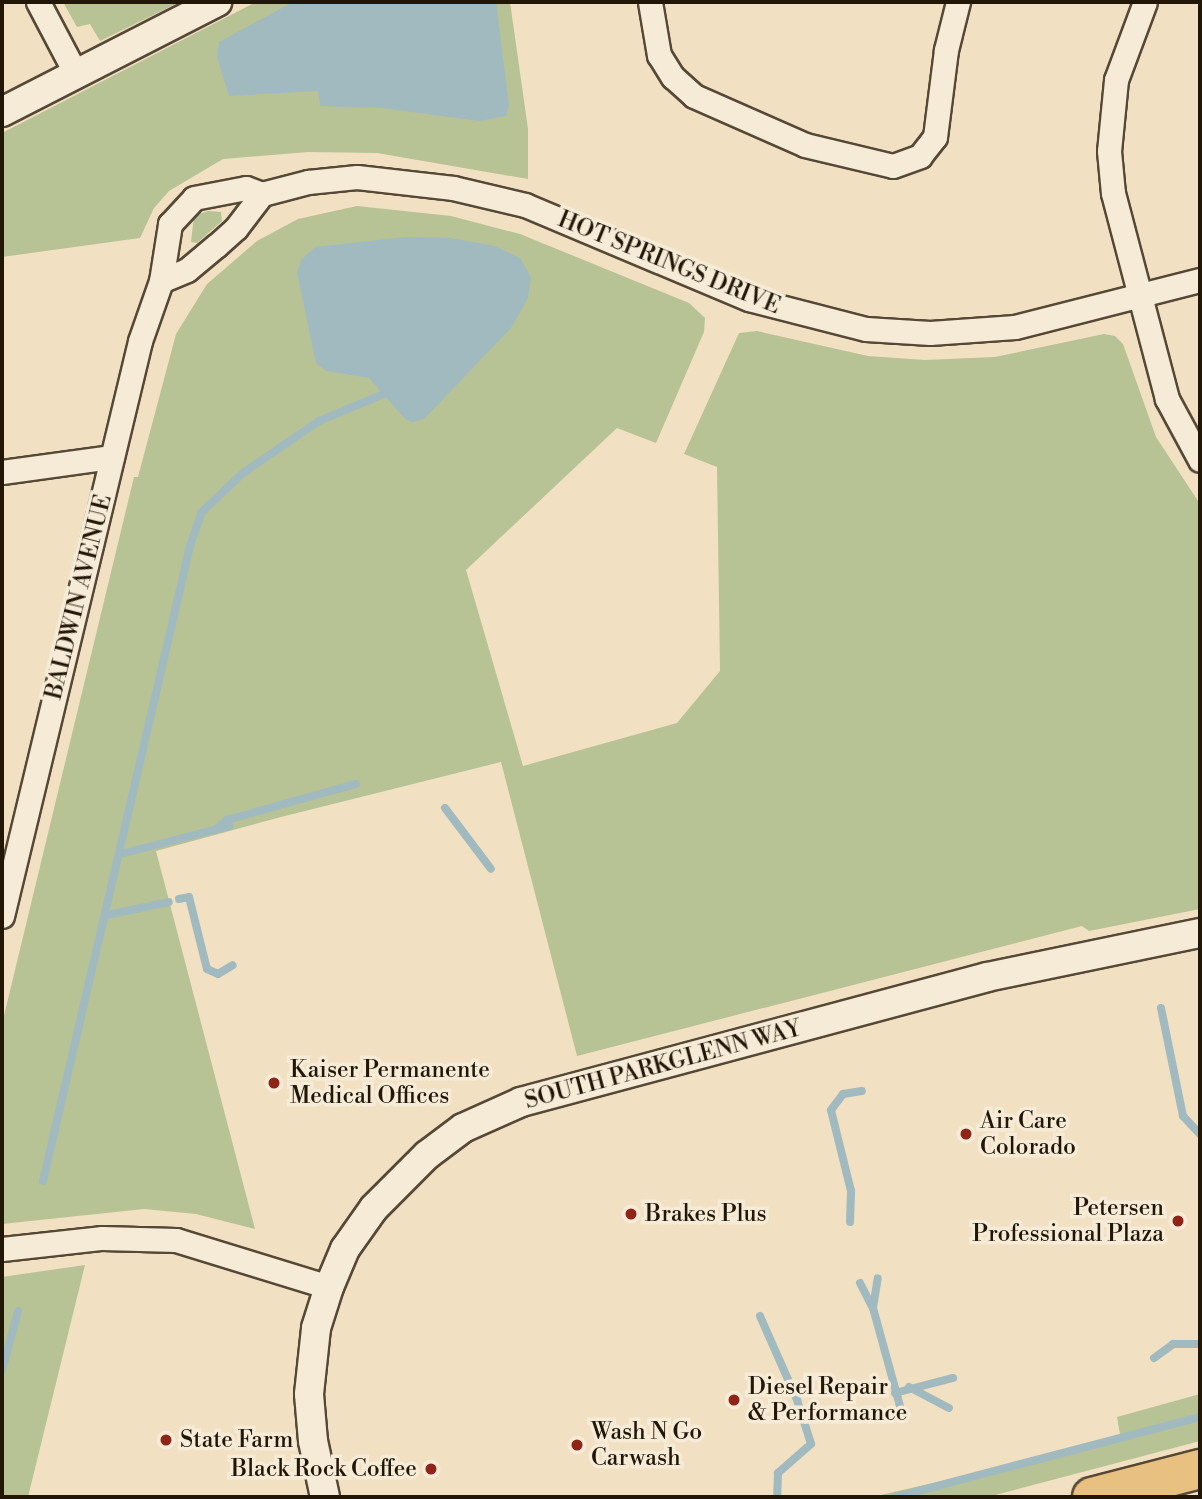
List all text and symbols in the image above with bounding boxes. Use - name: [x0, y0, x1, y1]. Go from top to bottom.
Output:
- street label: HOT SPRINGS DRIVE: [554, 206, 784, 320]
- street label: BALDWIN AVENUE: [40, 492, 118, 702]
- street label: SOUTH PARKGLENN WAY: [522, 1015, 804, 1115]
- place label: Kaiser Permanente Medical Offices: [290, 1056, 490, 1110]
- marker: Kaiser Permanente Medical Offices: [264, 1073, 284, 1093]
- place label: Air Care Colorado: [980, 1107, 1076, 1161]
- marker: Air Care Colorado: [958, 1126, 974, 1142]
- place label: Petersen Professional Plaza: [972, 1194, 1164, 1248]
- place label: Brakes Plus: [645, 1200, 767, 1228]
- marker: Brakes Plus: [623, 1206, 639, 1222]
- marker: Petersen Professional Plaza: [1170, 1213, 1186, 1229]
- place label: Diesel Repair & Performance: [748, 1373, 907, 1427]
- marker: Diesel Repair & Performance: [726, 1392, 742, 1408]
- place label: Wash N Go Carwash: [591, 1418, 702, 1472]
- place label: State Farm: [180, 1426, 294, 1454]
- marker: State Farm: [158, 1432, 174, 1448]
- marker: Wash N Go Carwash: [569, 1437, 585, 1453]
- place label: Black Rock Coffee: [231, 1455, 417, 1483]
- marker: Black Rock Coffee: [423, 1461, 439, 1477]

